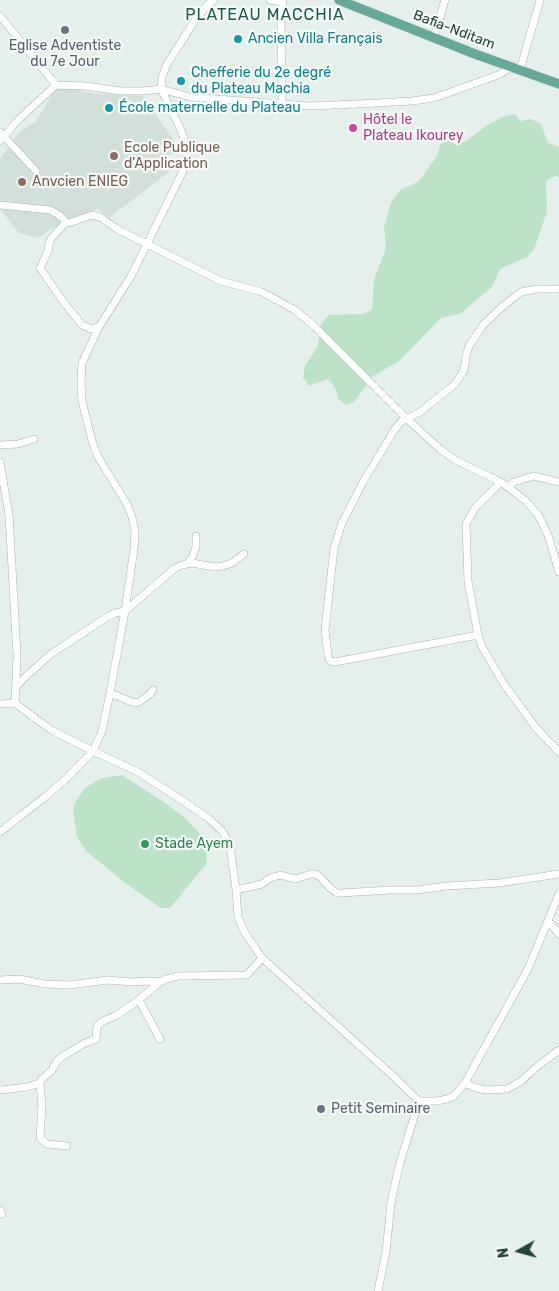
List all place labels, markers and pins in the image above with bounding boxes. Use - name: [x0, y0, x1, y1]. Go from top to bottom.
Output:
- marker: Eglise Adventiste du 7e Jour: [59, 24, 71, 36]
- place label: Ancien Villa Français: [248, 31, 383, 47]
- marker: Ancien Villa Français: [232, 33, 244, 45]
- place label: Eglise Adventiste du 7e Jour: [9, 38, 121, 70]
- place label: Chefferie du 2e degré du Plateau Machia: [191, 65, 331, 98]
- marker: Chefferie du 2e degré du Plateau Machia: [175, 75, 187, 87]
- place label: École maternelle du Plateau: [119, 100, 301, 116]
- marker: École maternelle du Plateau: [103, 102, 115, 114]
- place label: Hôtel le Plateau Ikourey: [363, 112, 464, 144]
- marker: Hôtel le Plateau Ikourey: [347, 122, 359, 134]
- place label: Ecole Publique d'Application: [124, 140, 220, 172]
- marker: Ecole Publique d'Application: [108, 150, 120, 162]
- place label: Anvcien ENIEG: [32, 174, 128, 190]
- marker: Anvcien ENIEG: [16, 176, 28, 188]
- place label: Stade Ayem: [155, 836, 233, 852]
- marker: Stade Ayem: [139, 838, 151, 850]
- place label: Petit Seminaire: [331, 1101, 430, 1117]
- marker: Petit Seminaire: [315, 1103, 327, 1115]

